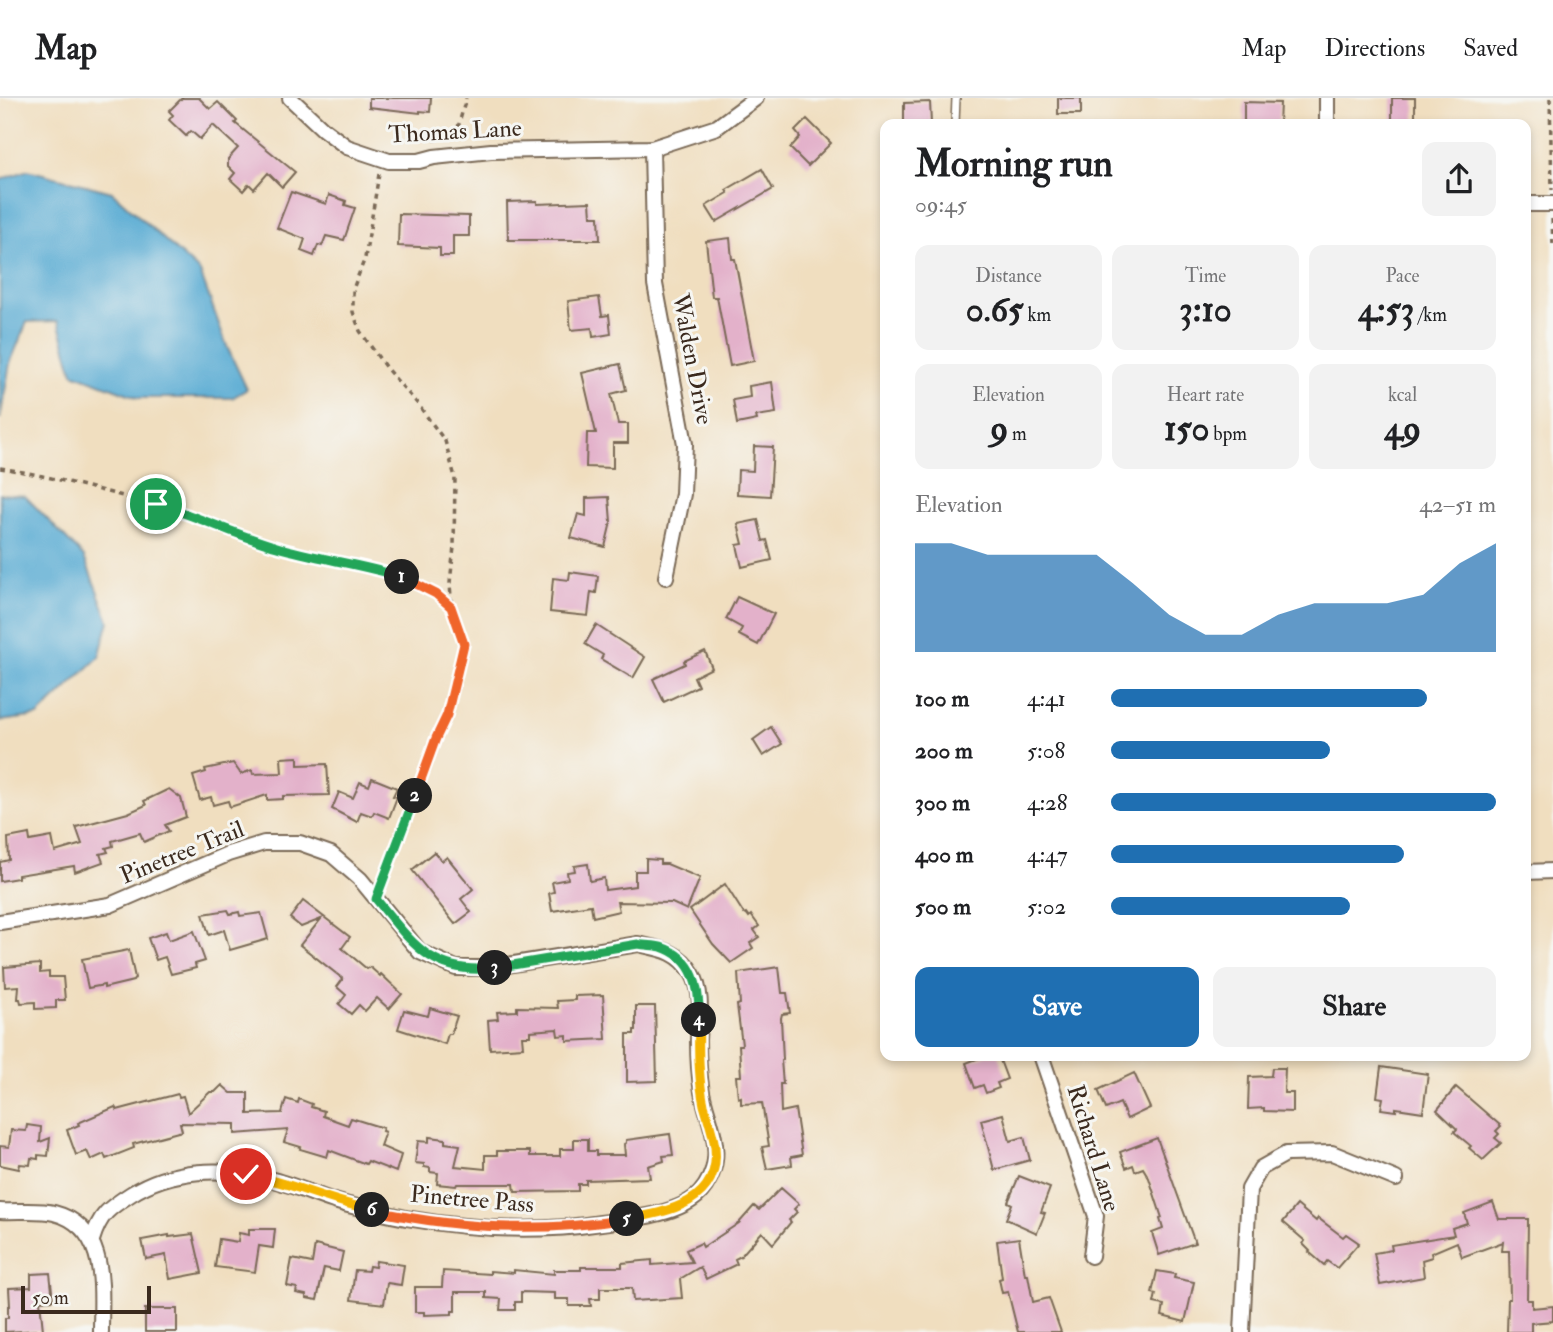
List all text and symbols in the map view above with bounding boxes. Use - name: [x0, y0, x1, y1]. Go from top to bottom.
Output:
- text: Map: [35, 28, 97, 69]
- text: Map: [1241, 33, 1286, 64]
- text: Directions: [1324, 33, 1425, 64]
- text: Saved: [1463, 33, 1518, 64]
- street label: Thomas Lane: [388, 113, 522, 150]
- text: Morning run: [915, 140, 1113, 188]
- button: share: [1422, 142, 1496, 216]
- text: 09:45: [915, 190, 967, 219]
- text: Distance: [975, 264, 1042, 288]
- text: Time: [1185, 264, 1226, 288]
- text: Pace: [1385, 264, 1420, 288]
- text: 0.65: [966, 288, 1023, 332]
- text: 3:10: [1179, 288, 1232, 332]
- text: 4:53: [1358, 288, 1414, 332]
- street label: Walden Drive: [664, 290, 720, 427]
- text: km: [1023, 303, 1051, 327]
- text: /km: [1414, 303, 1447, 327]
- text: Elevation: [972, 383, 1045, 407]
- text: Heart rate: [1167, 383, 1244, 407]
- text: kcal: [1388, 383, 1417, 407]
- text: 9: [990, 407, 1008, 451]
- text: 150: [1164, 407, 1209, 451]
- text: 49: [1384, 407, 1421, 451]
- text: m: [1008, 422, 1027, 446]
- text: bpm: [1209, 422, 1247, 446]
- pin: [126, 474, 186, 534]
- icon: arrive: [137, 485, 175, 523]
- text: Elevation: [915, 490, 1003, 519]
- text: 42–51 m: [1419, 490, 1496, 519]
- pin: 1: [384, 560, 420, 594]
- text: 1: [398, 564, 405, 588]
- text: 100 m: [915, 684, 969, 713]
- text: 4:41: [1027, 684, 1066, 713]
- text: 200 m: [915, 736, 973, 765]
- text: 5:08: [1027, 736, 1065, 765]
- pin: 2: [398, 778, 432, 814]
- text: 2: [410, 783, 419, 807]
- text: 300 m: [915, 788, 970, 817]
- text: 4:28: [1027, 788, 1068, 817]
- street label: Pinetree Trail: [116, 814, 249, 891]
- text: 400 m: [915, 840, 974, 869]
- text: 4:47: [1027, 840, 1068, 869]
- text: 500 m: [915, 892, 971, 921]
- text: 5:02: [1027, 892, 1066, 921]
- pin: 3: [477, 950, 512, 986]
- text: 3: [491, 955, 498, 979]
- button: Save: [915, 967, 1199, 1047]
- button: Share: [1213, 967, 1496, 1047]
- pin: 4: [682, 1002, 716, 1038]
- text: 4: [693, 1007, 704, 1031]
- street label: Richard Lane: [1060, 1081, 1127, 1215]
- pin: [216, 1144, 276, 1204]
- icon: check: [227, 1155, 265, 1193]
- street label: Pinetree Pass: [409, 1179, 535, 1220]
- pin: 6: [354, 1192, 390, 1228]
- text: 6: [367, 1197, 376, 1221]
- pin: 5: [610, 1202, 644, 1236]
- text: 5: [622, 1206, 631, 1230]
- scale bar: [21, 1283, 150, 1315]
- text: 50 m: [32, 1286, 69, 1310]

